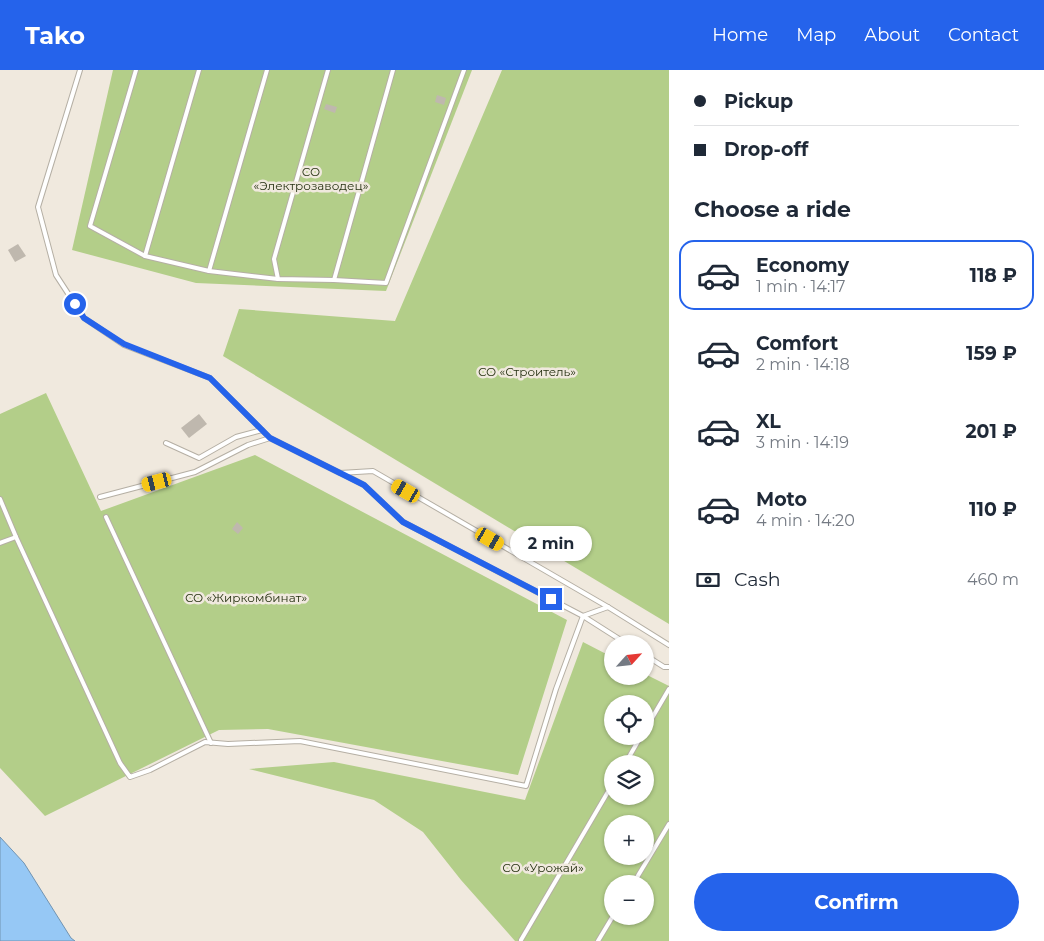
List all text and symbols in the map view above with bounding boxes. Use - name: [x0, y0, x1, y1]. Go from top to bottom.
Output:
- text: Tako: [25, 21, 85, 50]
- text: Home: [712, 24, 768, 46]
- text: Map: [796, 24, 836, 46]
- text: About: [864, 24, 920, 46]
- text: Contact: [948, 24, 1019, 46]
- text: Pickup: [724, 90, 793, 113]
- text: Drop-off: [724, 138, 808, 161]
- park label: СО «Электрозаводец»: [254, 164, 369, 193]
- text: Choose a ride: [694, 196, 851, 223]
- icon: car: [696, 253, 741, 298]
- text: Economy: [756, 254, 849, 277]
- text: 118 ₽: [969, 264, 1017, 287]
- text: 1 min · 14:17: [756, 277, 846, 296]
- route start: [64, 293, 86, 315]
- icon: car: [696, 331, 741, 376]
- text: Comfort: [756, 332, 838, 355]
- text: 159 ₽: [966, 342, 1017, 365]
- text: 2 min · 14:18: [756, 355, 850, 374]
- park label: СО «Строитель»: [478, 364, 576, 379]
- icon: car: [696, 409, 741, 454]
- text: XL: [756, 410, 781, 433]
- text: 201 ₽: [965, 420, 1017, 443]
- text: 3 min · 14:19: [756, 433, 849, 452]
- car: [140, 471, 173, 493]
- car: [389, 477, 422, 505]
- icon: car: [696, 487, 741, 532]
- text: Moto: [756, 488, 807, 511]
- text: 110 ₽: [969, 498, 1017, 521]
- text: 4 min · 14:20: [756, 511, 855, 530]
- car: [473, 525, 506, 553]
- callout: 2 min: [510, 526, 592, 562]
- text: 2 min: [528, 534, 574, 553]
- icon: cash: [694, 566, 722, 594]
- text: Cash: [734, 568, 781, 591]
- text: 460 m: [967, 570, 1019, 589]
- route end: [540, 588, 562, 610]
- park label: СО «Жиркомбинат»: [185, 590, 307, 605]
- north arrow: [604, 635, 654, 685]
- map controls: [604, 635, 654, 925]
- button: locate: [604, 695, 654, 745]
- button: layers: [604, 755, 654, 805]
- button: +: [604, 815, 654, 865]
- park label: СО «Урожай»: [502, 860, 584, 875]
- button: Confirm: [694, 873, 1019, 931]
- button: −: [604, 875, 654, 925]

